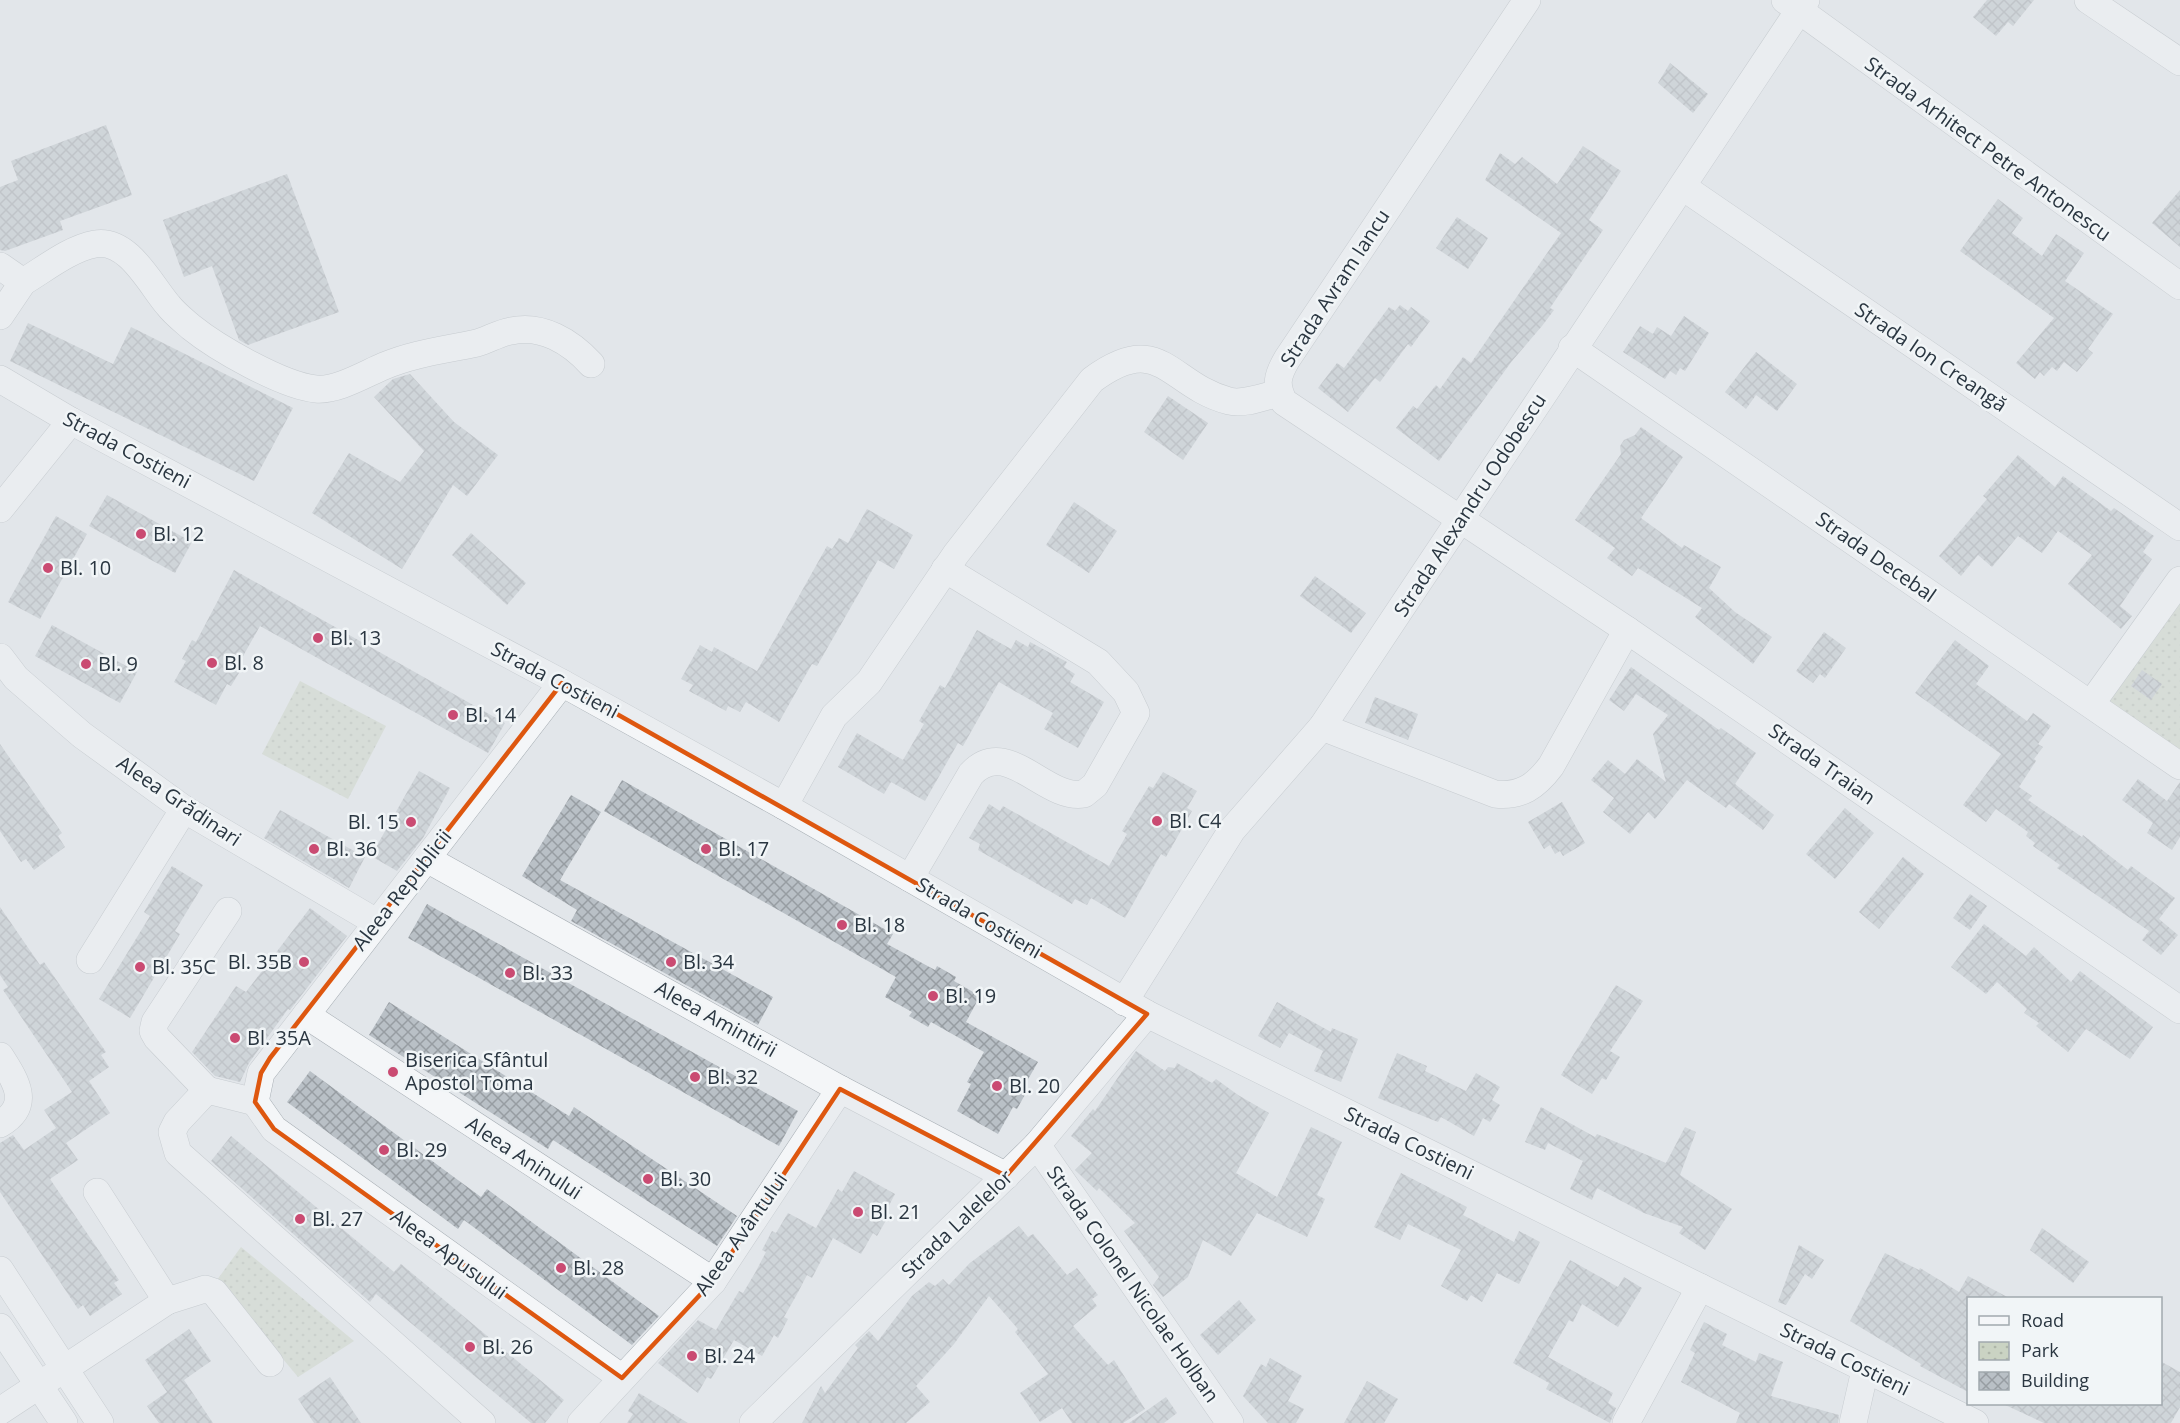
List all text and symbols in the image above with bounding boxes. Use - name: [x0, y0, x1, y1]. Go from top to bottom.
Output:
- street label: Strada Arhitect Petre Antonescu: [1860, 50, 2117, 247]
- street label: Strada Avram Iancu: [1274, 204, 1396, 372]
- street label: Strada Ion Creangă: [1850, 296, 2013, 418]
- street label: Strada Alexandru Odobescu: [1387, 388, 1552, 622]
- street label: Strada Costieni: [59, 405, 196, 495]
- street label: Strada Decebal: [1811, 505, 1942, 608]
- place label: Bl. 12: [153, 520, 204, 547]
- marker: Bl. 12: [134, 527, 148, 541]
- place label: Bl. 10: [60, 554, 111, 581]
- marker: Bl. 10: [41, 561, 55, 575]
- place label: Bl. 13: [330, 624, 381, 651]
- marker: Bl. 13: [311, 631, 325, 645]
- street label: Strada Costieni: [487, 635, 624, 725]
- place label: Bl. 8: [224, 649, 264, 676]
- place label: Bl. 9: [98, 650, 138, 677]
- marker: Bl. 8: [205, 656, 219, 670]
- marker: Bl. 9: [79, 657, 93, 671]
- place label: Bl. 14: [465, 701, 517, 728]
- marker: Bl. 14: [446, 708, 460, 722]
- street label: Strada Traian: [1763, 717, 1881, 810]
- street label: Aleea Grădinari: [112, 749, 247, 852]
- place label: Bl. C4: [1169, 807, 1222, 834]
- place label: Bl. 15: [348, 808, 399, 835]
- marker: Bl. C4: [1150, 814, 1164, 828]
- marker: Bl. 15: [404, 815, 418, 829]
- street label: Aleea Republicii: [346, 824, 457, 956]
- place label: Bl. 36: [326, 835, 377, 862]
- place label: Bl. 17: [718, 835, 769, 862]
- marker: Bl. 36: [307, 842, 321, 856]
- marker: Bl. 17: [699, 842, 713, 856]
- street label: Strada Costieni: [912, 871, 1047, 964]
- place label: Bl. 18: [854, 911, 905, 938]
- marker: Bl. 18: [835, 918, 849, 932]
- place label: Bl. 35B: [228, 948, 292, 975]
- place label: Bl. 34: [683, 948, 735, 975]
- place label: Bl. 35C: [152, 953, 216, 980]
- marker: Bl. 35B: [297, 955, 311, 969]
- marker: Bl. 34: [664, 955, 678, 969]
- place label: Bl. 33: [522, 959, 573, 986]
- marker: Bl. 35C: [133, 960, 147, 974]
- marker: Bl. 33: [503, 966, 517, 980]
- street label: Aleea Amintirii: [650, 974, 782, 1063]
- place label: Bl. 19: [945, 982, 996, 1009]
- marker: Bl. 19: [926, 989, 940, 1003]
- place label: Bl. 35A: [247, 1024, 311, 1051]
- marker: Bl. 35A: [228, 1031, 242, 1045]
- place label: Biserica Sfântul Apostol Toma: [405, 1046, 548, 1096]
- place label: Bl. 32: [707, 1063, 758, 1090]
- marker: Biserica Sfântul Apostol Toma: [386, 1065, 400, 1079]
- marker: Bl. 32: [688, 1070, 702, 1084]
- place label: Bl. 20: [1009, 1072, 1060, 1099]
- marker: Bl. 20: [990, 1079, 1004, 1093]
- street label: Strada Costieni: [1340, 1100, 1478, 1186]
- street label: Aleea Aninului: [461, 1110, 588, 1205]
- place label: Bl. 29: [396, 1136, 447, 1163]
- marker: Bl. 29: [377, 1143, 391, 1157]
- street label: Strada Colonel Nicolae Holban: [1041, 1160, 1226, 1407]
- street label: Strada Lalelelor: [895, 1163, 1018, 1284]
- place label: Bl. 30: [660, 1165, 711, 1192]
- street label: Aleea Avântului: [688, 1167, 793, 1301]
- marker: Bl. 30: [641, 1172, 655, 1186]
- place label: Bl. 21: [870, 1198, 921, 1225]
- street label: Aleea Apusului: [386, 1202, 513, 1305]
- place label: Bl. 27: [312, 1205, 363, 1232]
- marker: Bl. 21: [851, 1205, 865, 1219]
- marker: Bl. 27: [293, 1212, 307, 1226]
- place label: Bl. 28: [573, 1254, 624, 1281]
- marker: Bl. 28: [554, 1261, 568, 1275]
- legend: [1967, 1297, 2162, 1405]
- text: Road: [2021, 1308, 2064, 1332]
- street label: Strada Costieni: [1776, 1316, 1914, 1402]
- place label: Bl. 26: [482, 1333, 533, 1360]
- text: Park: [2021, 1338, 2059, 1362]
- marker: Bl. 26: [463, 1340, 477, 1354]
- place label: Bl. 24: [704, 1342, 756, 1369]
- marker: Bl. 24: [685, 1349, 699, 1363]
- text: Building: [2021, 1368, 2089, 1392]

